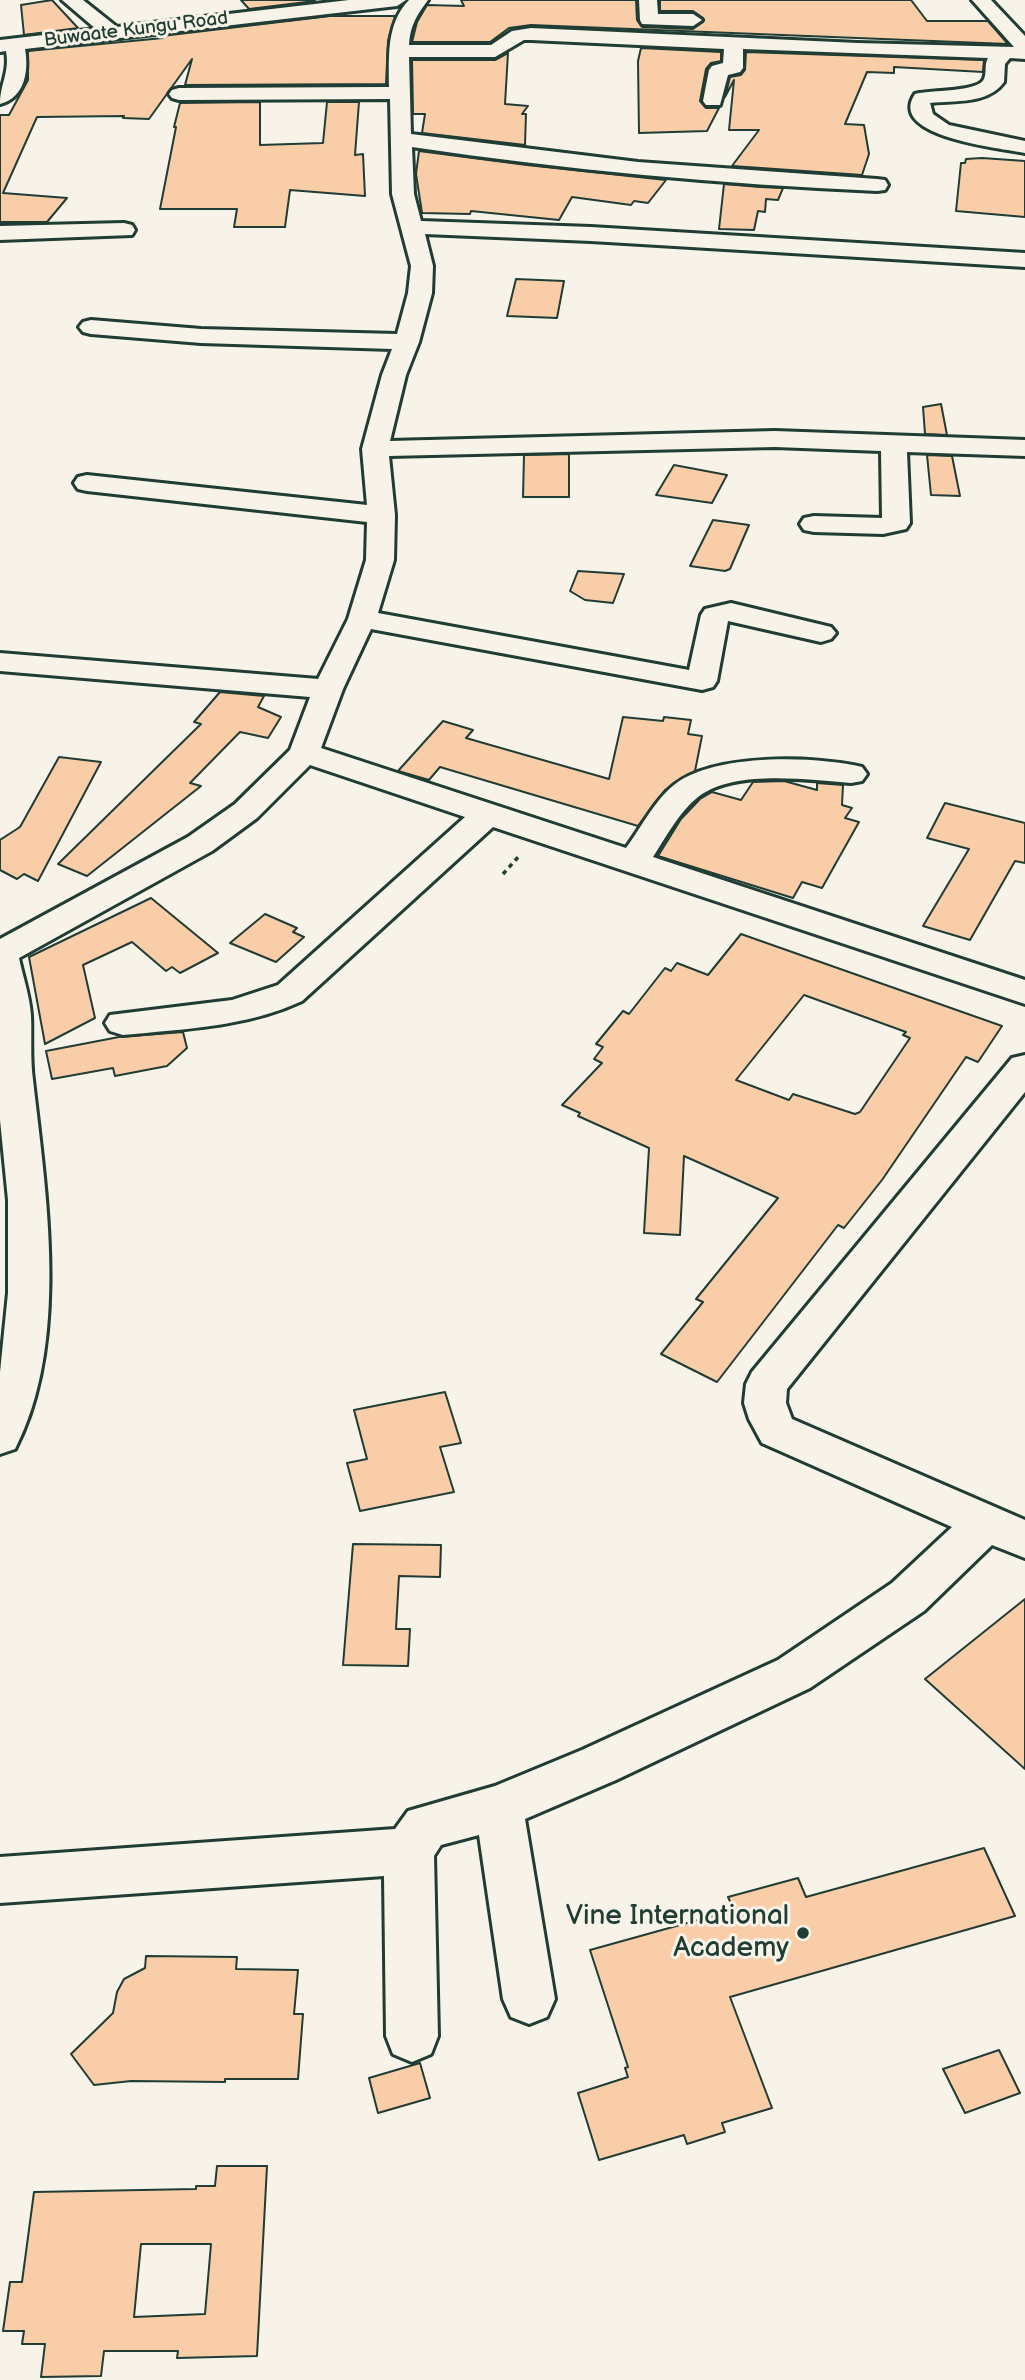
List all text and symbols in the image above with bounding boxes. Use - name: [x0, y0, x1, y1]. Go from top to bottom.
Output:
- street label: Buwaate Kungu Road: [43, 7, 229, 53]
- place label: Vine International Academy: [566, 1900, 789, 1966]
- marker: Vine International Academy: [795, 1925, 811, 1941]

